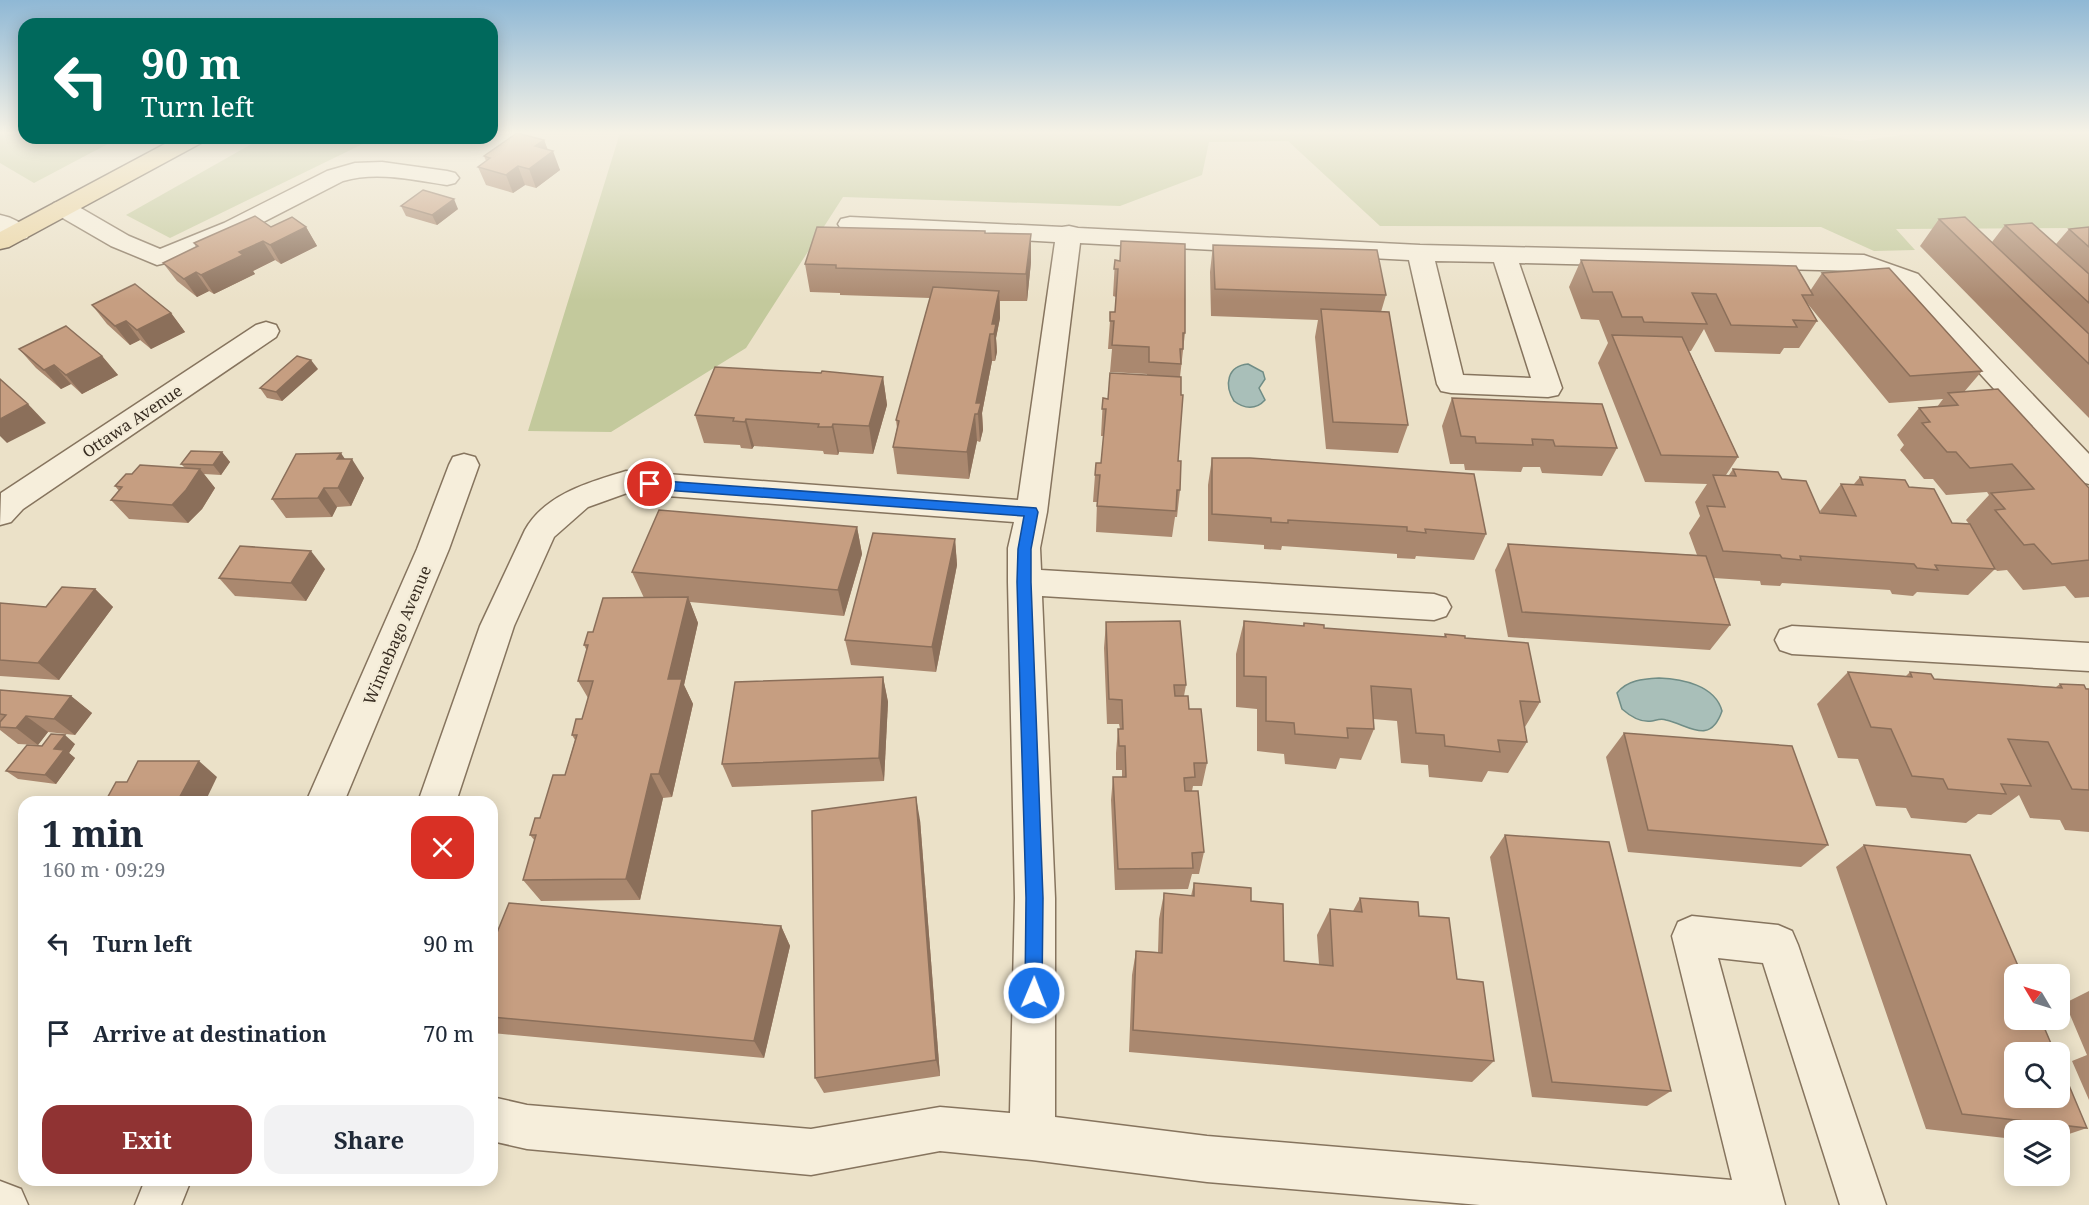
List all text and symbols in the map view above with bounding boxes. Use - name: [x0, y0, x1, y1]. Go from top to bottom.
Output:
- text: 90 m: [141, 34, 241, 91]
- icon: left: [42, 42, 120, 120]
- text: Turn left: [141, 88, 254, 125]
- street label: Ottawa Avenue: [78, 379, 186, 463]
- pin: [624, 458, 675, 509]
- icon: arrive: [633, 467, 666, 500]
- street label: Winnebago Avenue: [358, 562, 436, 708]
- text: 1 min: [42, 809, 144, 858]
- button: close: [411, 816, 474, 879]
- text: 160 m · 09:29: [42, 856, 165, 883]
- icon: left: [42, 927, 75, 960]
- text: Turn left: [93, 928, 192, 958]
- text: 90 m: [423, 928, 474, 958]
- position arrow: [1002, 961, 1066, 1025]
- north arrow: [2004, 964, 2070, 1030]
- map controls: [2004, 964, 2070, 1186]
- icon: arrive: [42, 1017, 75, 1050]
- text: Arrive at destination: [93, 1018, 327, 1048]
- text: 70 m: [423, 1018, 474, 1048]
- button: search: [2004, 1042, 2070, 1108]
- button: Exit: [42, 1105, 252, 1174]
- button: Share: [264, 1105, 474, 1174]
- button: layers: [2004, 1120, 2070, 1186]

